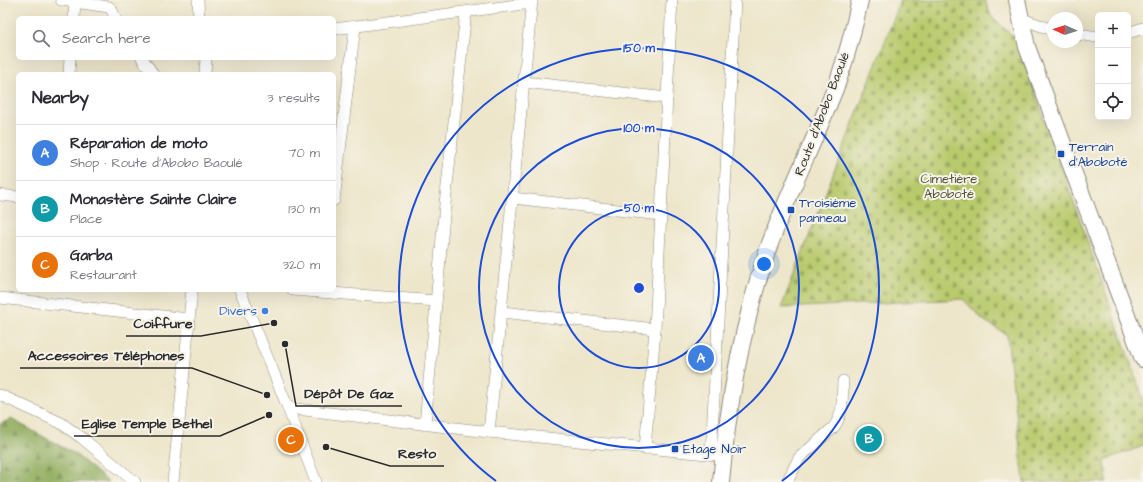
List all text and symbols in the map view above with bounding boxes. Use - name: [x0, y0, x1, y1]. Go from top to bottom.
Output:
- north arrow: [1047, 12, 1083, 48]
- map controls: [1095, 12, 1131, 120]
- button: +: [1095, 12, 1131, 48]
- search box: [16, 16, 336, 60]
- icon: search: [30, 27, 52, 49]
- text: Search here: [62, 28, 151, 49]
- text: 150 m: [623, 40, 656, 57]
- button: −: [1095, 48, 1131, 84]
- street label: Route d'Abobo Baoulé: [790, 50, 854, 178]
- button: locate: [1095, 84, 1131, 120]
- text: Nearby: [32, 86, 89, 110]
- text: 3 results: [267, 89, 320, 107]
- text: 100 m: [624, 120, 655, 137]
- text: Réparation de moto: [70, 133, 207, 154]
- place label: Terrain d'Aboboté: [1069, 138, 1128, 171]
- text: A: [41, 144, 49, 162]
- text: 70 m: [288, 144, 320, 162]
- marker: Terrain d'Aboboté: [1056, 149, 1066, 159]
- text: Shop · Route d'Abobo Baoulé: [70, 154, 243, 172]
- park label: Cimetière Aboboté: [921, 170, 977, 203]
- text: Monastère Sainte Claire: [70, 189, 237, 210]
- place label: Troisième panneau: [799, 194, 856, 227]
- text: B: [40, 200, 50, 218]
- text: 130 m: [288, 200, 320, 218]
- text: 50 m: [624, 200, 655, 217]
- marker: Troisième panneau: [786, 205, 796, 215]
- text: Place: [70, 210, 102, 228]
- text: Garba: [70, 245, 112, 266]
- your location: [754, 254, 774, 274]
- text: C: [40, 256, 50, 274]
- text: 320 m: [282, 256, 320, 274]
- text: Restaurant: [70, 266, 137, 284]
- centre of rings: [632, 281, 646, 295]
- place label: Divers: [219, 302, 257, 320]
- marker: Divers: [260, 306, 270, 316]
- callout: Coiffure: [126, 310, 201, 336]
- text: Coiffure: [134, 314, 193, 334]
- callout: Accessoires Téléphones: [20, 342, 192, 368]
- pin: A: [688, 343, 714, 373]
- text: Accessoires Téléphones: [28, 346, 184, 366]
- callout: Dépôt De Gaz: [296, 380, 402, 406]
- text: Dépôt De Gaz: [304, 384, 395, 404]
- callout: Eglise Temple Bethel: [74, 410, 220, 436]
- text: Eglise Temple Bethel: [82, 414, 213, 435]
- pin: B: [856, 424, 882, 454]
- pin: C: [278, 425, 304, 455]
- callout: Resto: [390, 440, 444, 466]
- place label: Etage Noir: [683, 440, 746, 459]
- text: Resto: [398, 444, 436, 464]
- marker: Etage Noir: [670, 444, 680, 454]

